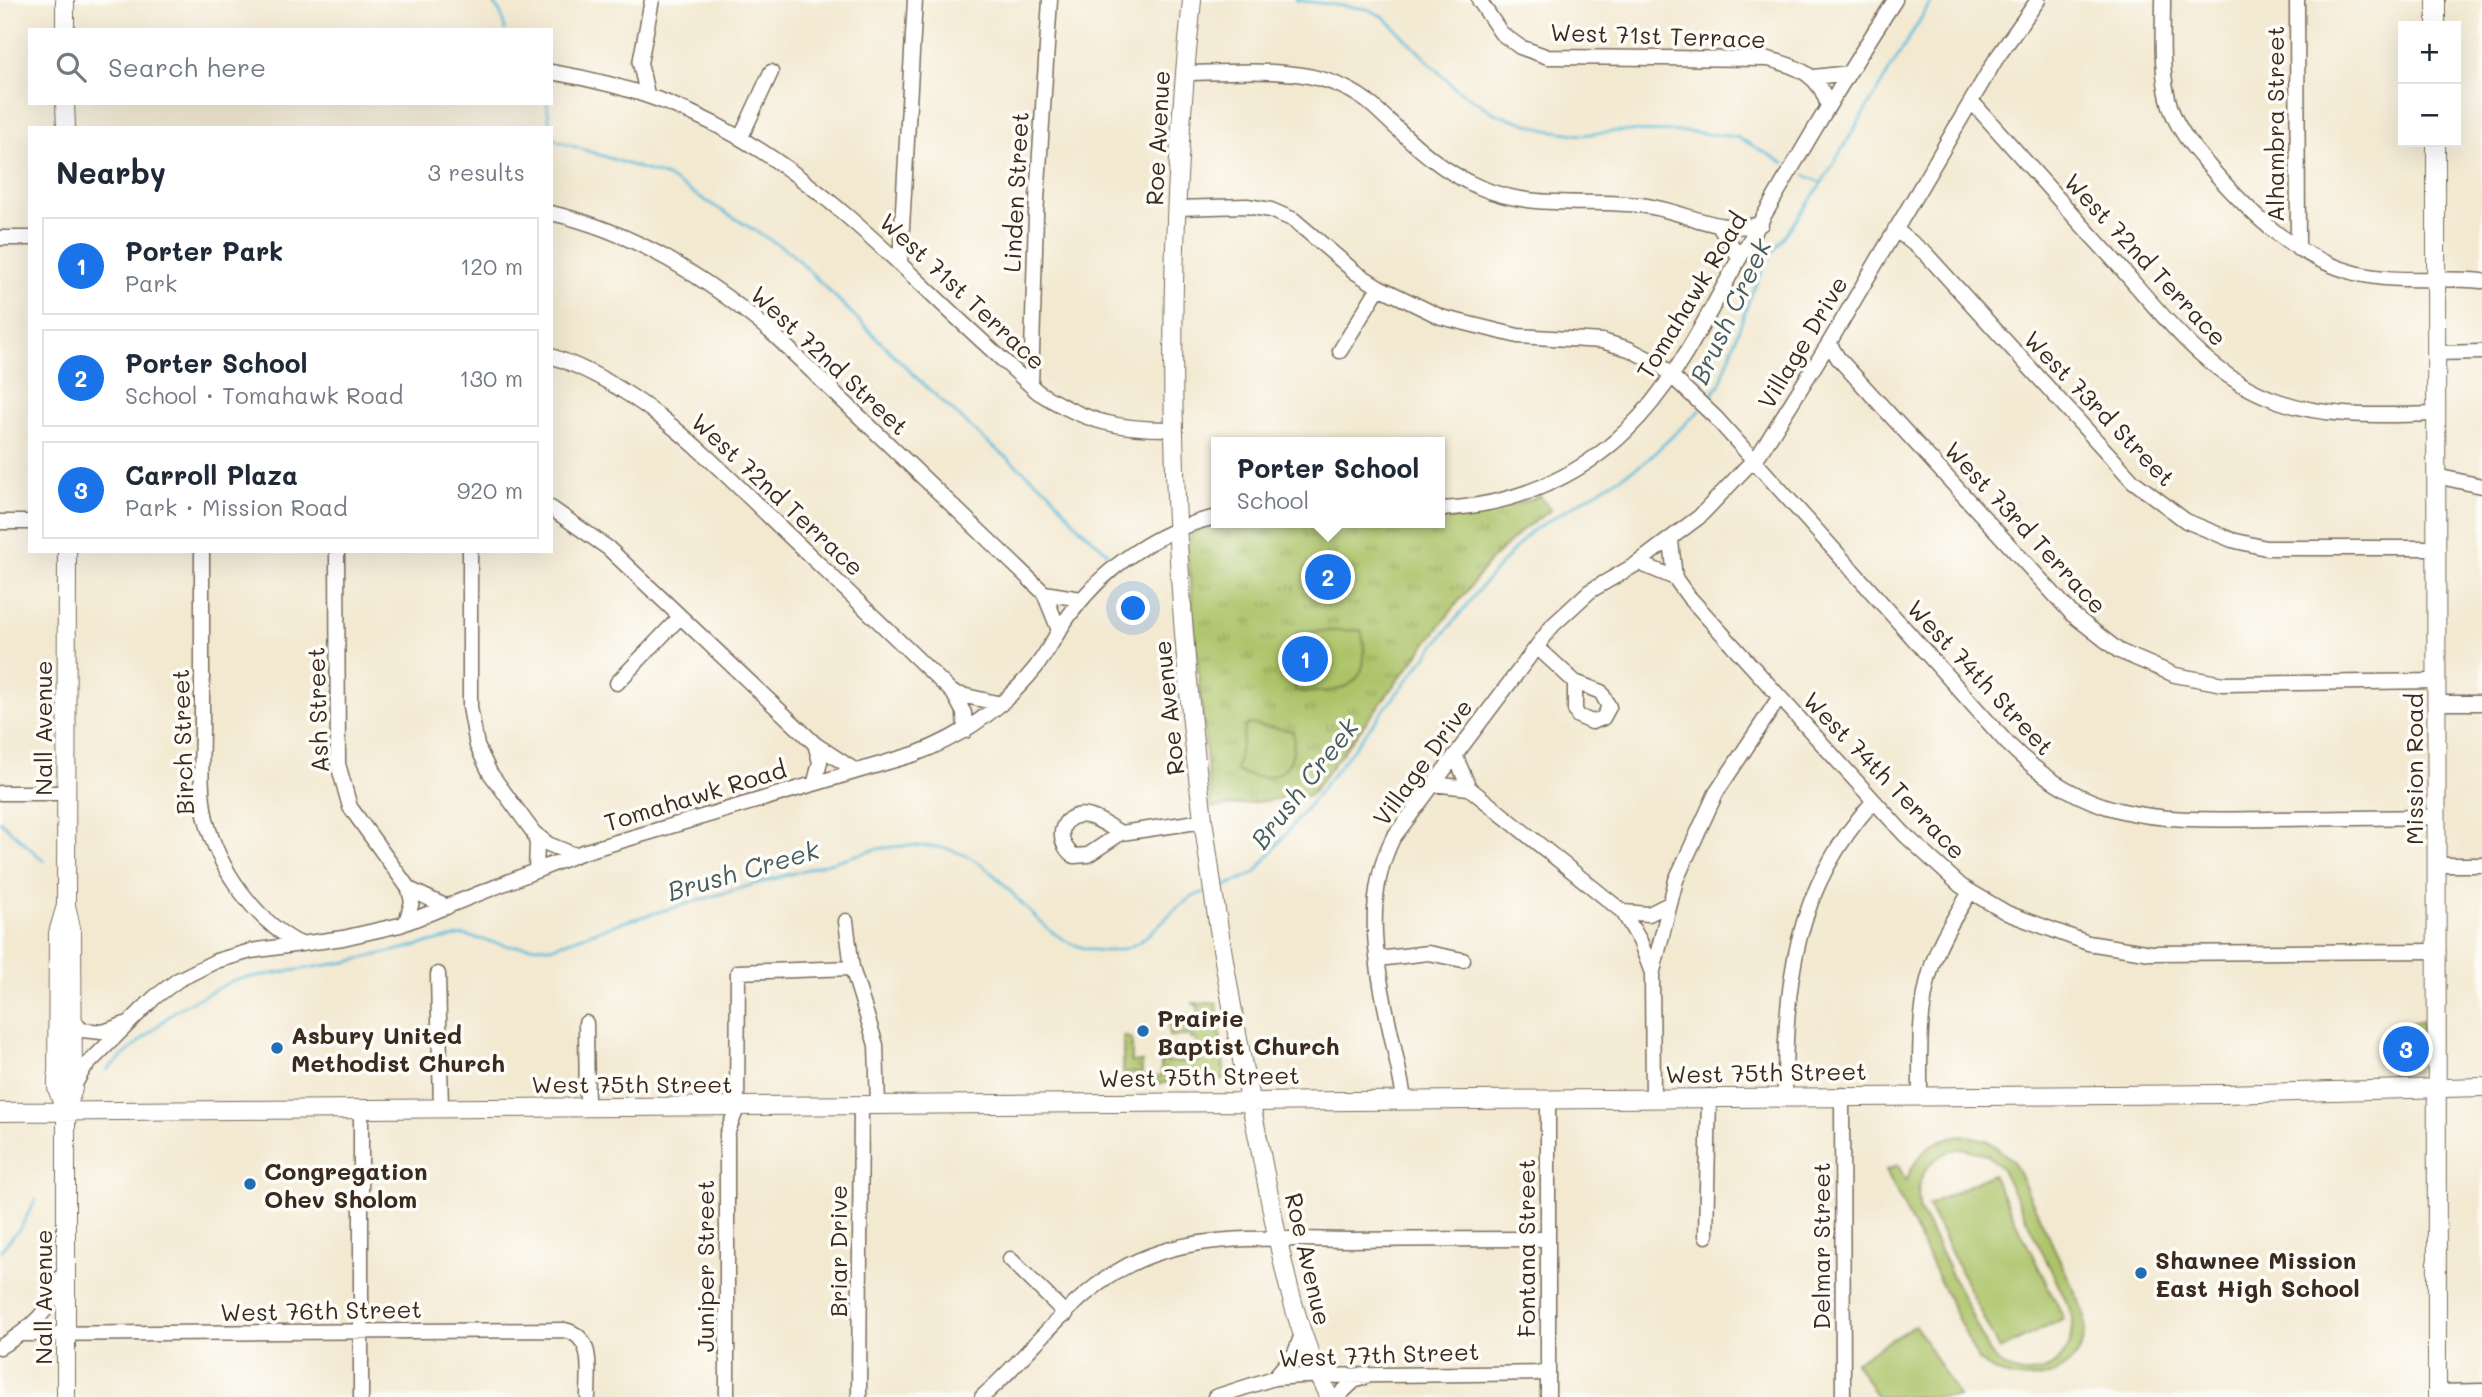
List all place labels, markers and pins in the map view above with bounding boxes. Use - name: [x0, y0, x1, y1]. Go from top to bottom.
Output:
- pin: 2: [1305, 551, 1351, 603]
- pin: 1: [1282, 633, 1328, 685]
- place label: Prairie Baptist Church: [1157, 1002, 1340, 1061]
- place label: Asbury United Methodist Church: [291, 1019, 505, 1078]
- marker: Prairie Baptist Church: [1135, 1023, 1151, 1039]
- pin: 3: [2383, 1023, 2429, 1075]
- marker: Asbury United Methodist Church: [269, 1040, 285, 1056]
- place label: Congregation Ohev Sholom: [264, 1155, 427, 1214]
- marker: Congregation Ohev Sholom: [242, 1176, 258, 1192]
- place label: Shawnee Mission East High School: [2155, 1244, 2360, 1303]
- marker: Shawnee Mission East High School: [2133, 1265, 2149, 1281]

